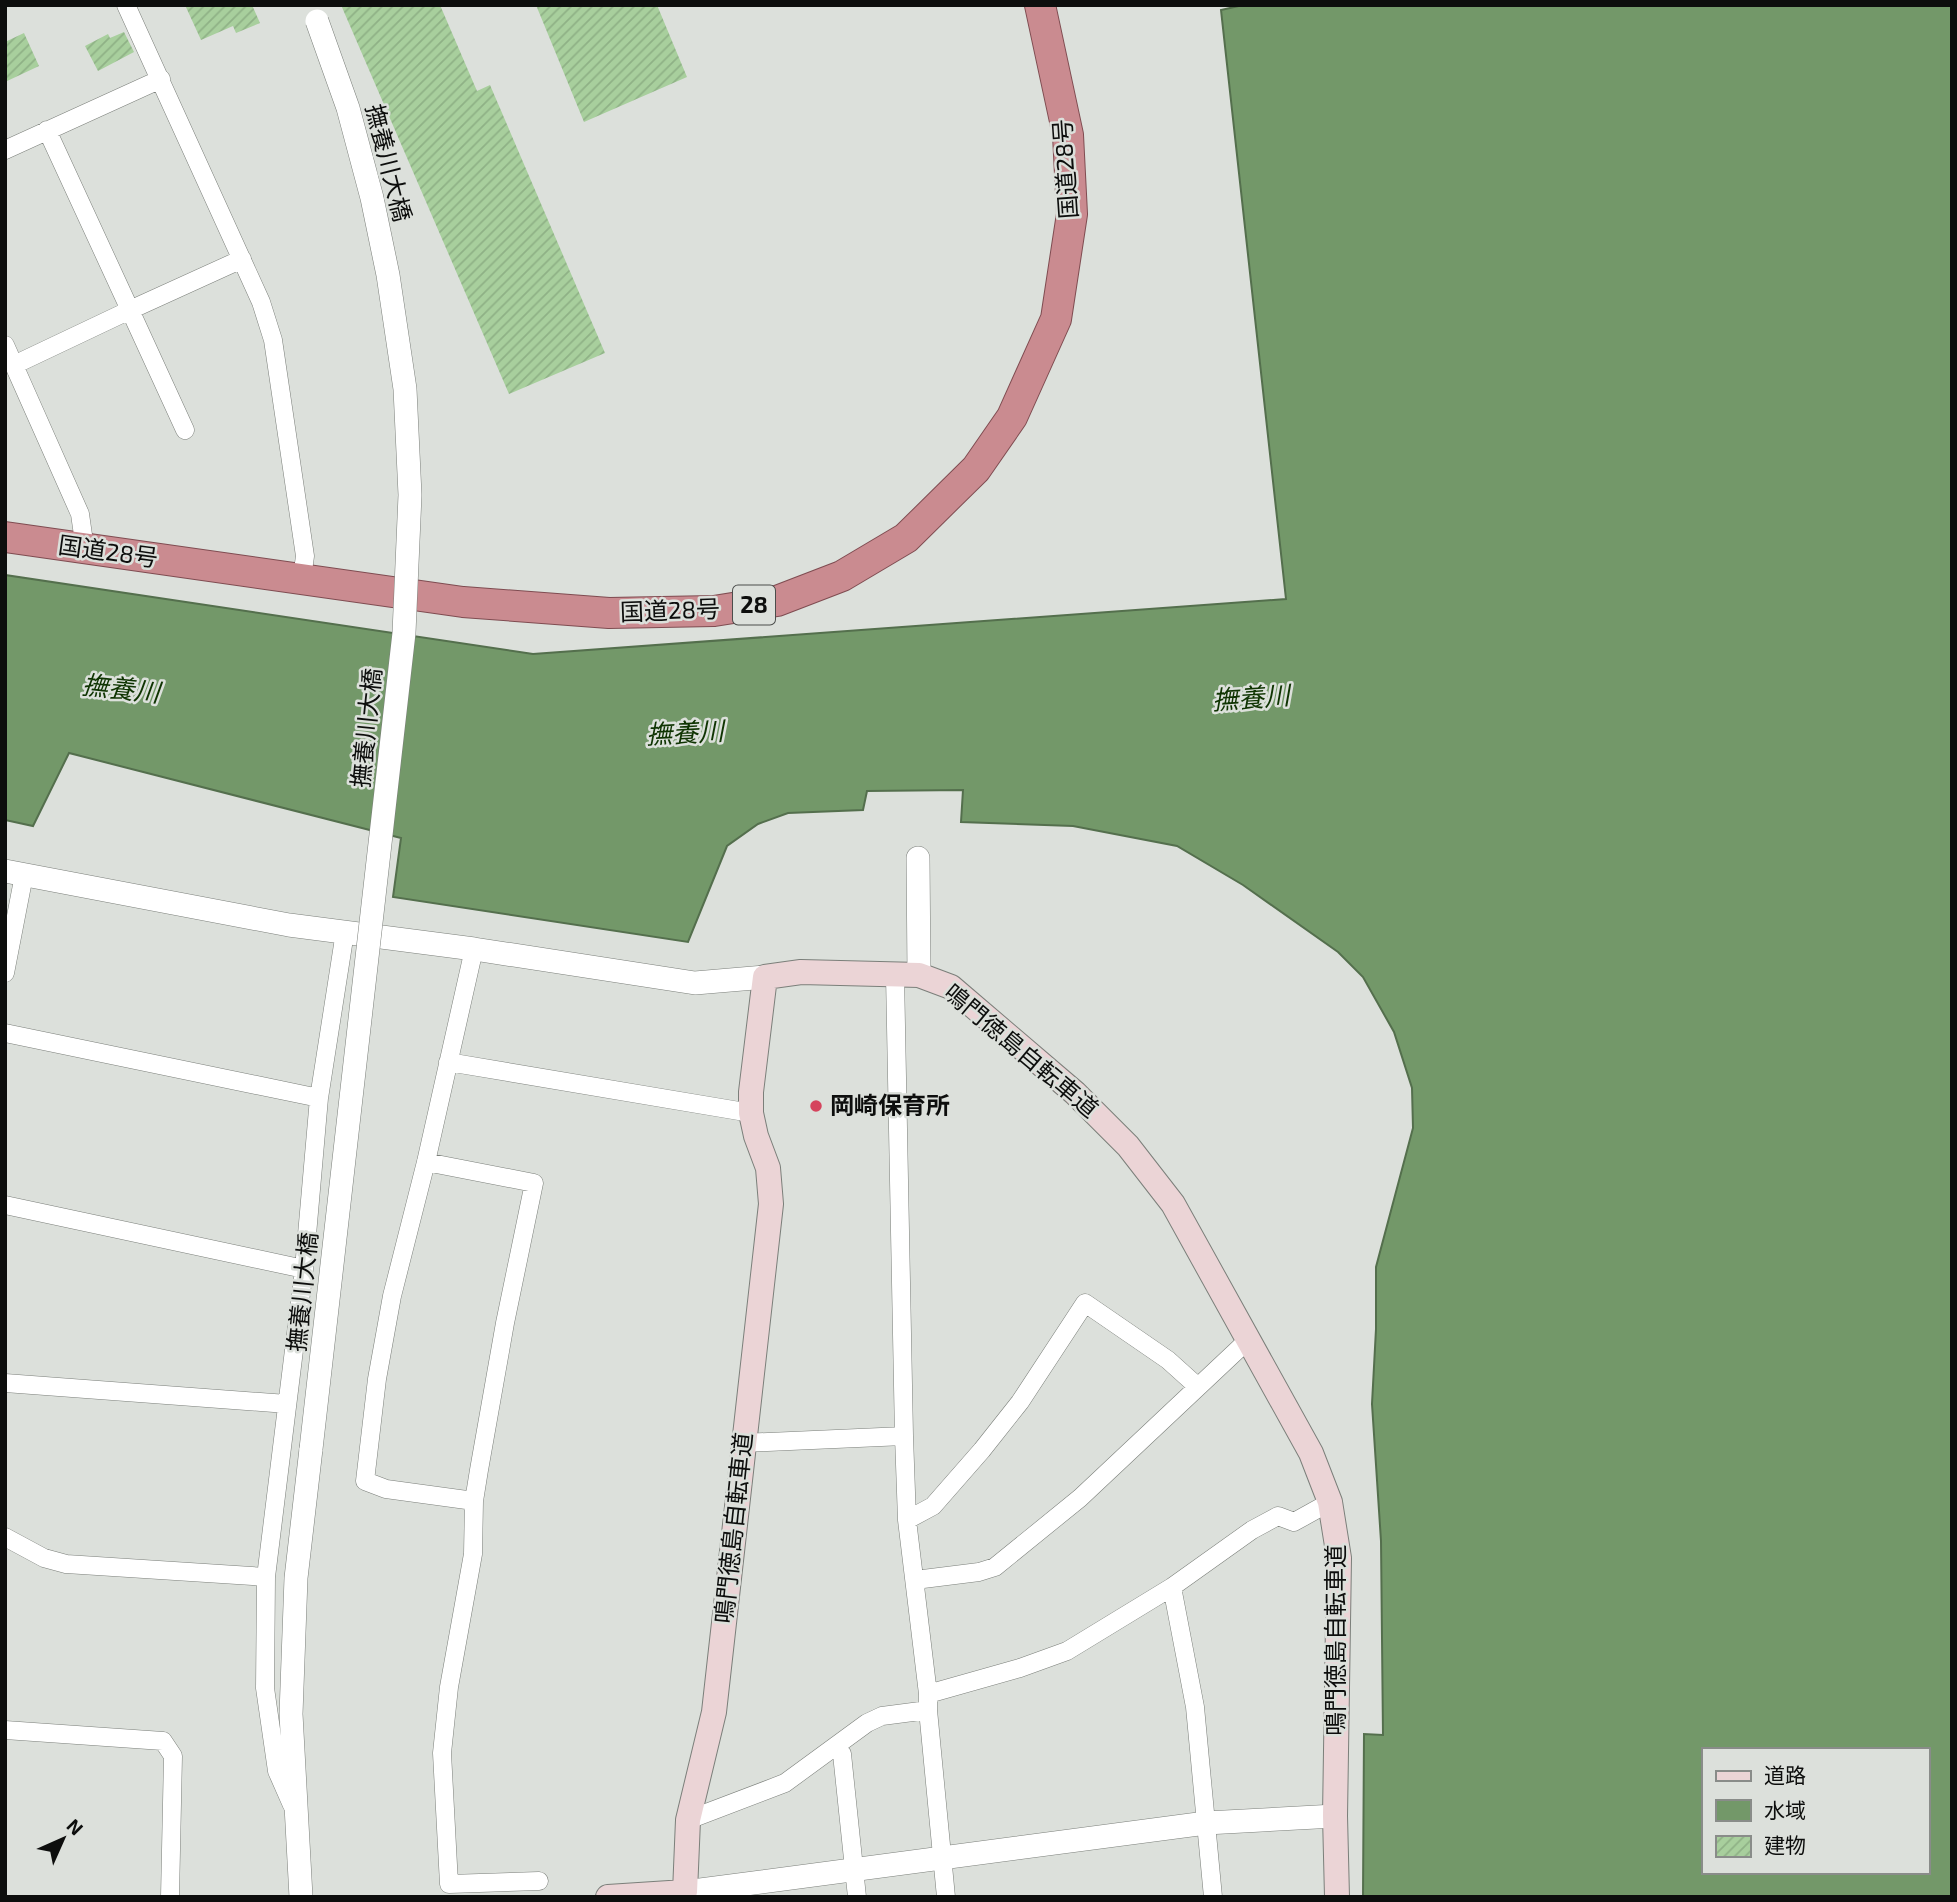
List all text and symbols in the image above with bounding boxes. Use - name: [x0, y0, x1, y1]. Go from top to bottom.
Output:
- street label: 撫養川大橋: [361, 101, 418, 224]
- street label: 国道28号: [1047, 118, 1082, 220]
- street label: 国道28号: [57, 529, 160, 572]
- road number: 28: [733, 586, 775, 624]
- street label: 国道28号: [619, 593, 720, 626]
- street label: 撫養川大橋: [345, 667, 386, 789]
- water label: 撫養川: [81, 668, 165, 707]
- water label: 撫養川: [1211, 678, 1294, 715]
- water label: 撫養川: [645, 714, 728, 749]
- street label: 鳴門徳島自転車道: [939, 977, 1105, 1123]
- place label: 岡崎保育所: [830, 1090, 950, 1119]
- marker: 岡崎保育所: [808, 1098, 824, 1114]
- street label: 撫養川大橋: [281, 1231, 322, 1353]
- street label: 鳴門徳島自転車道: [708, 1431, 757, 1625]
- street label: 鳴門徳島自転車道: [1320, 1544, 1349, 1736]
- legend: [1702, 1748, 1929, 1874]
- text: 道路: [1764, 1762, 1806, 1787]
- text: 水域: [1764, 1797, 1806, 1822]
- north arrow: [28, 1804, 98, 1874]
- text: N: [62, 1814, 88, 1840]
- text: 建物: [1764, 1832, 1806, 1857]

